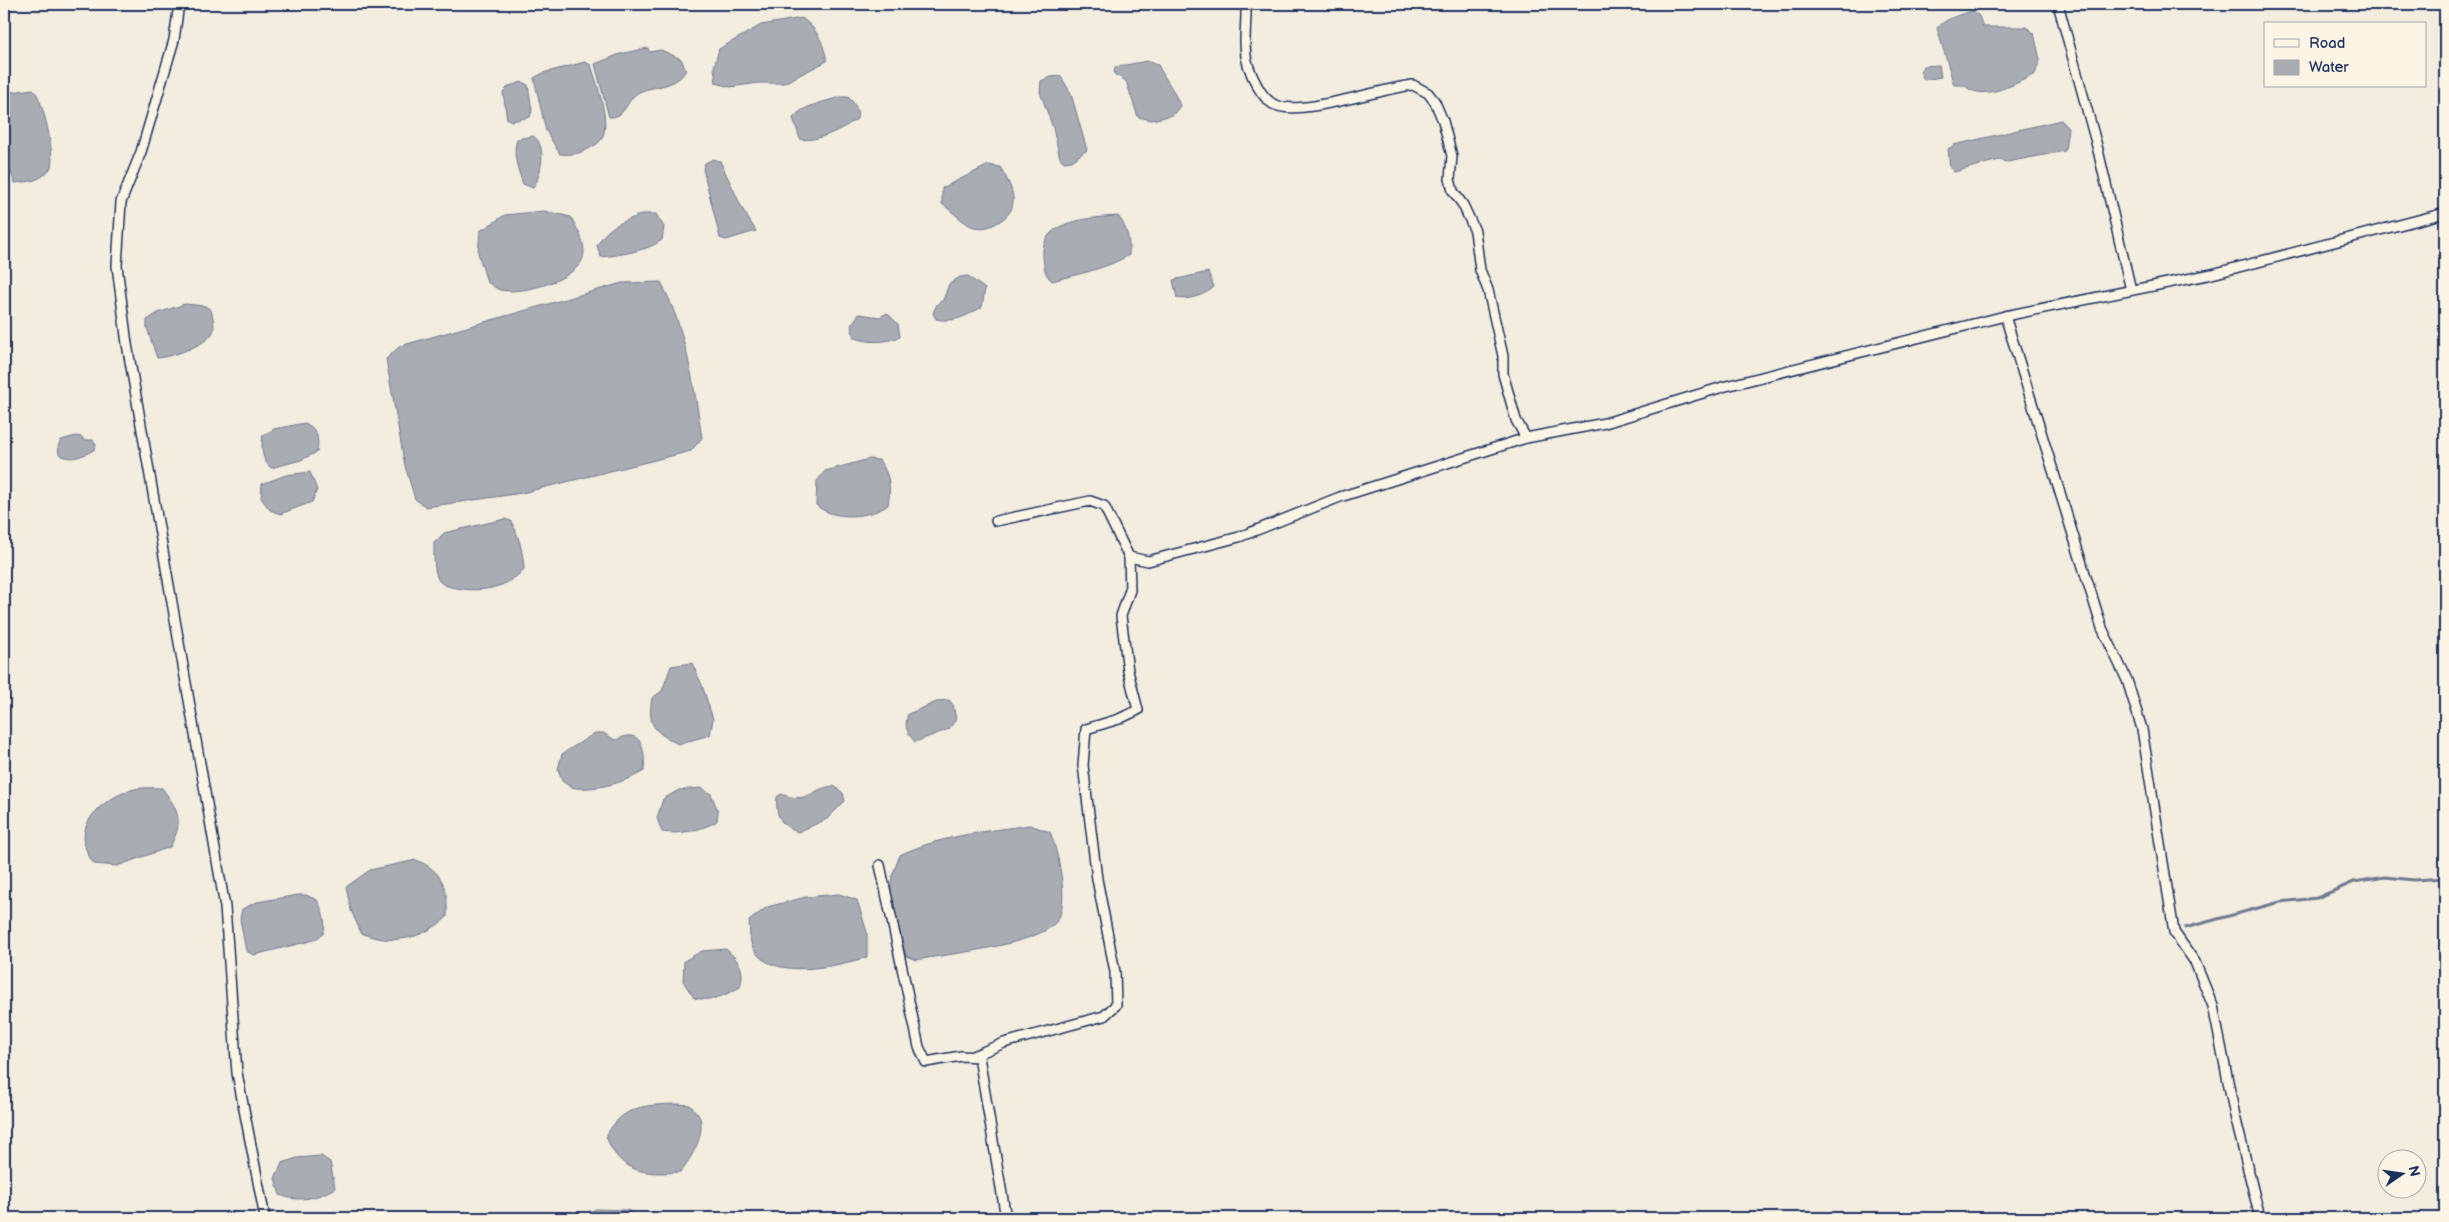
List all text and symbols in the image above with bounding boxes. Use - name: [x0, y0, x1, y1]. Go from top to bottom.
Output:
- legend: [2264, 22, 2426, 88]
- text: Road: [2309, 34, 2345, 53]
- text: Water: [2309, 58, 2349, 77]
- north arrow: [2376, 1150, 2426, 1200]
- text: N: [2405, 1164, 2424, 1178]

